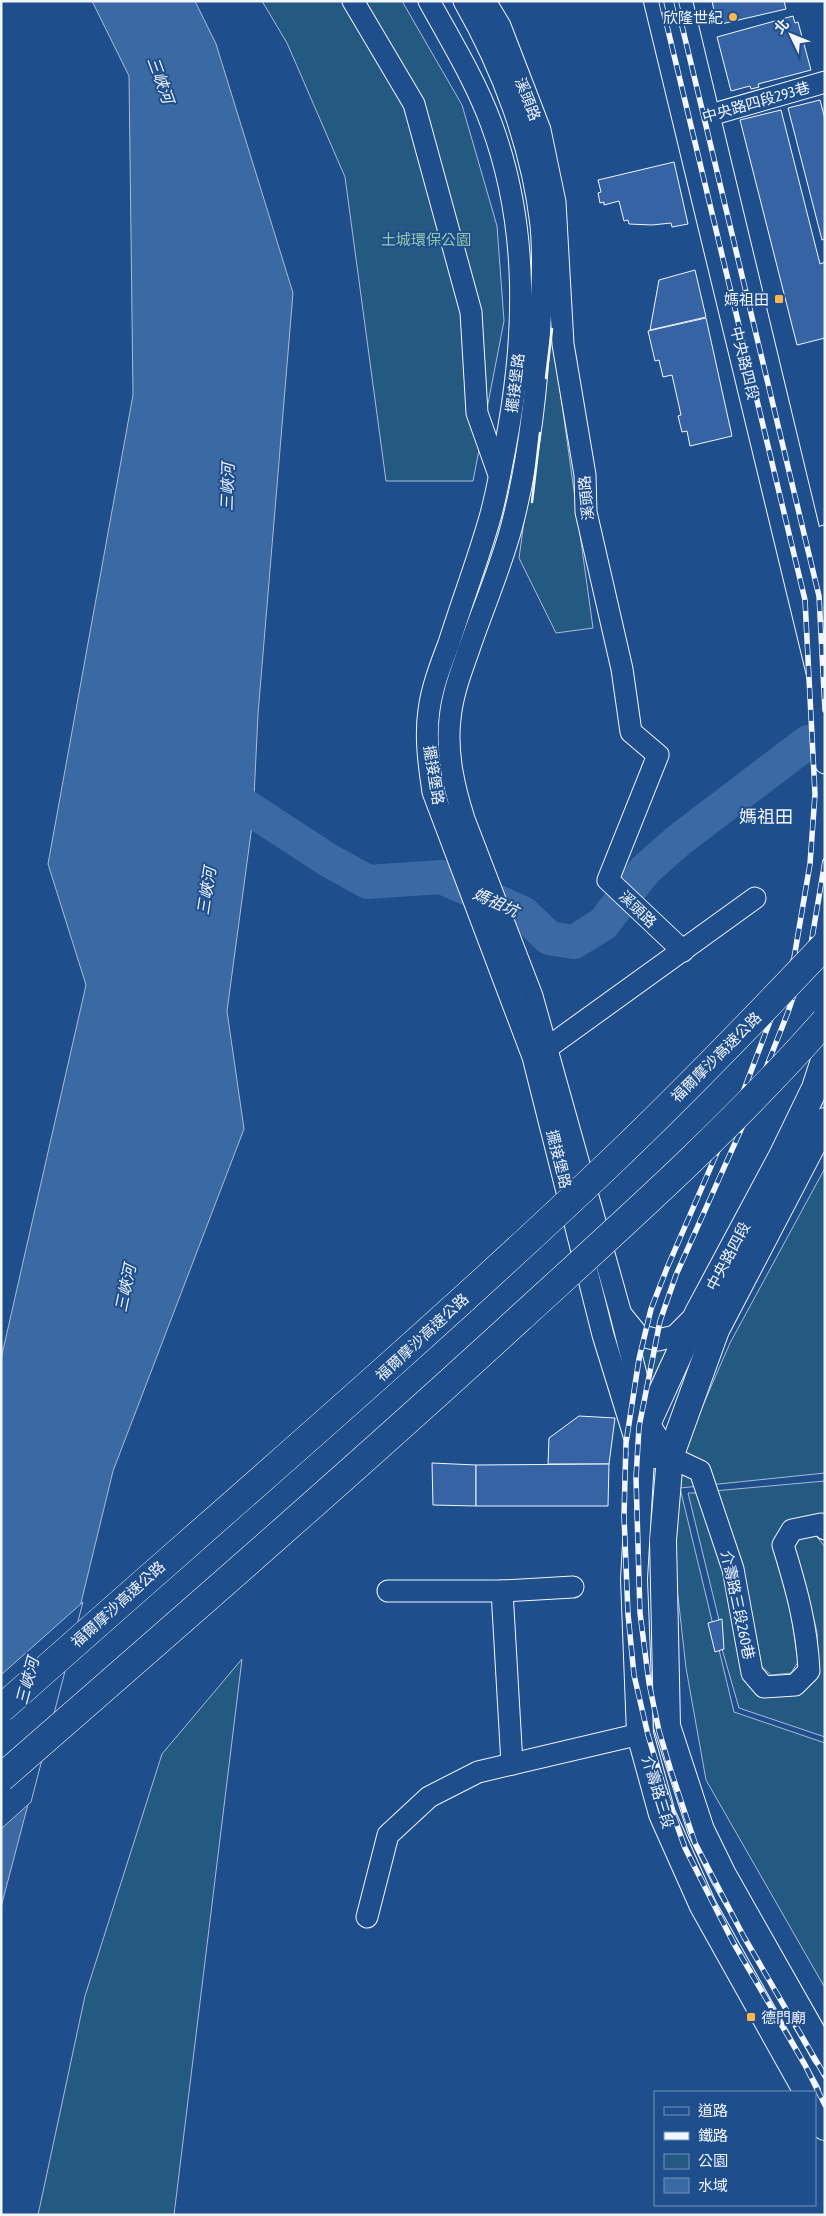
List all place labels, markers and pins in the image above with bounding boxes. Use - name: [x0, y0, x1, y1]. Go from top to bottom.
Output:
- place label: 欣隆世紀: [663, 9, 723, 26]
- marker: 欣隆世紀: [727, 11, 739, 23]
- place label: 媽祖田: [724, 291, 769, 308]
- marker: 媽祖田: [773, 293, 785, 305]
- place label: 德門廟: [761, 2009, 806, 2026]
- marker: 德門廟: [745, 2011, 757, 2023]

